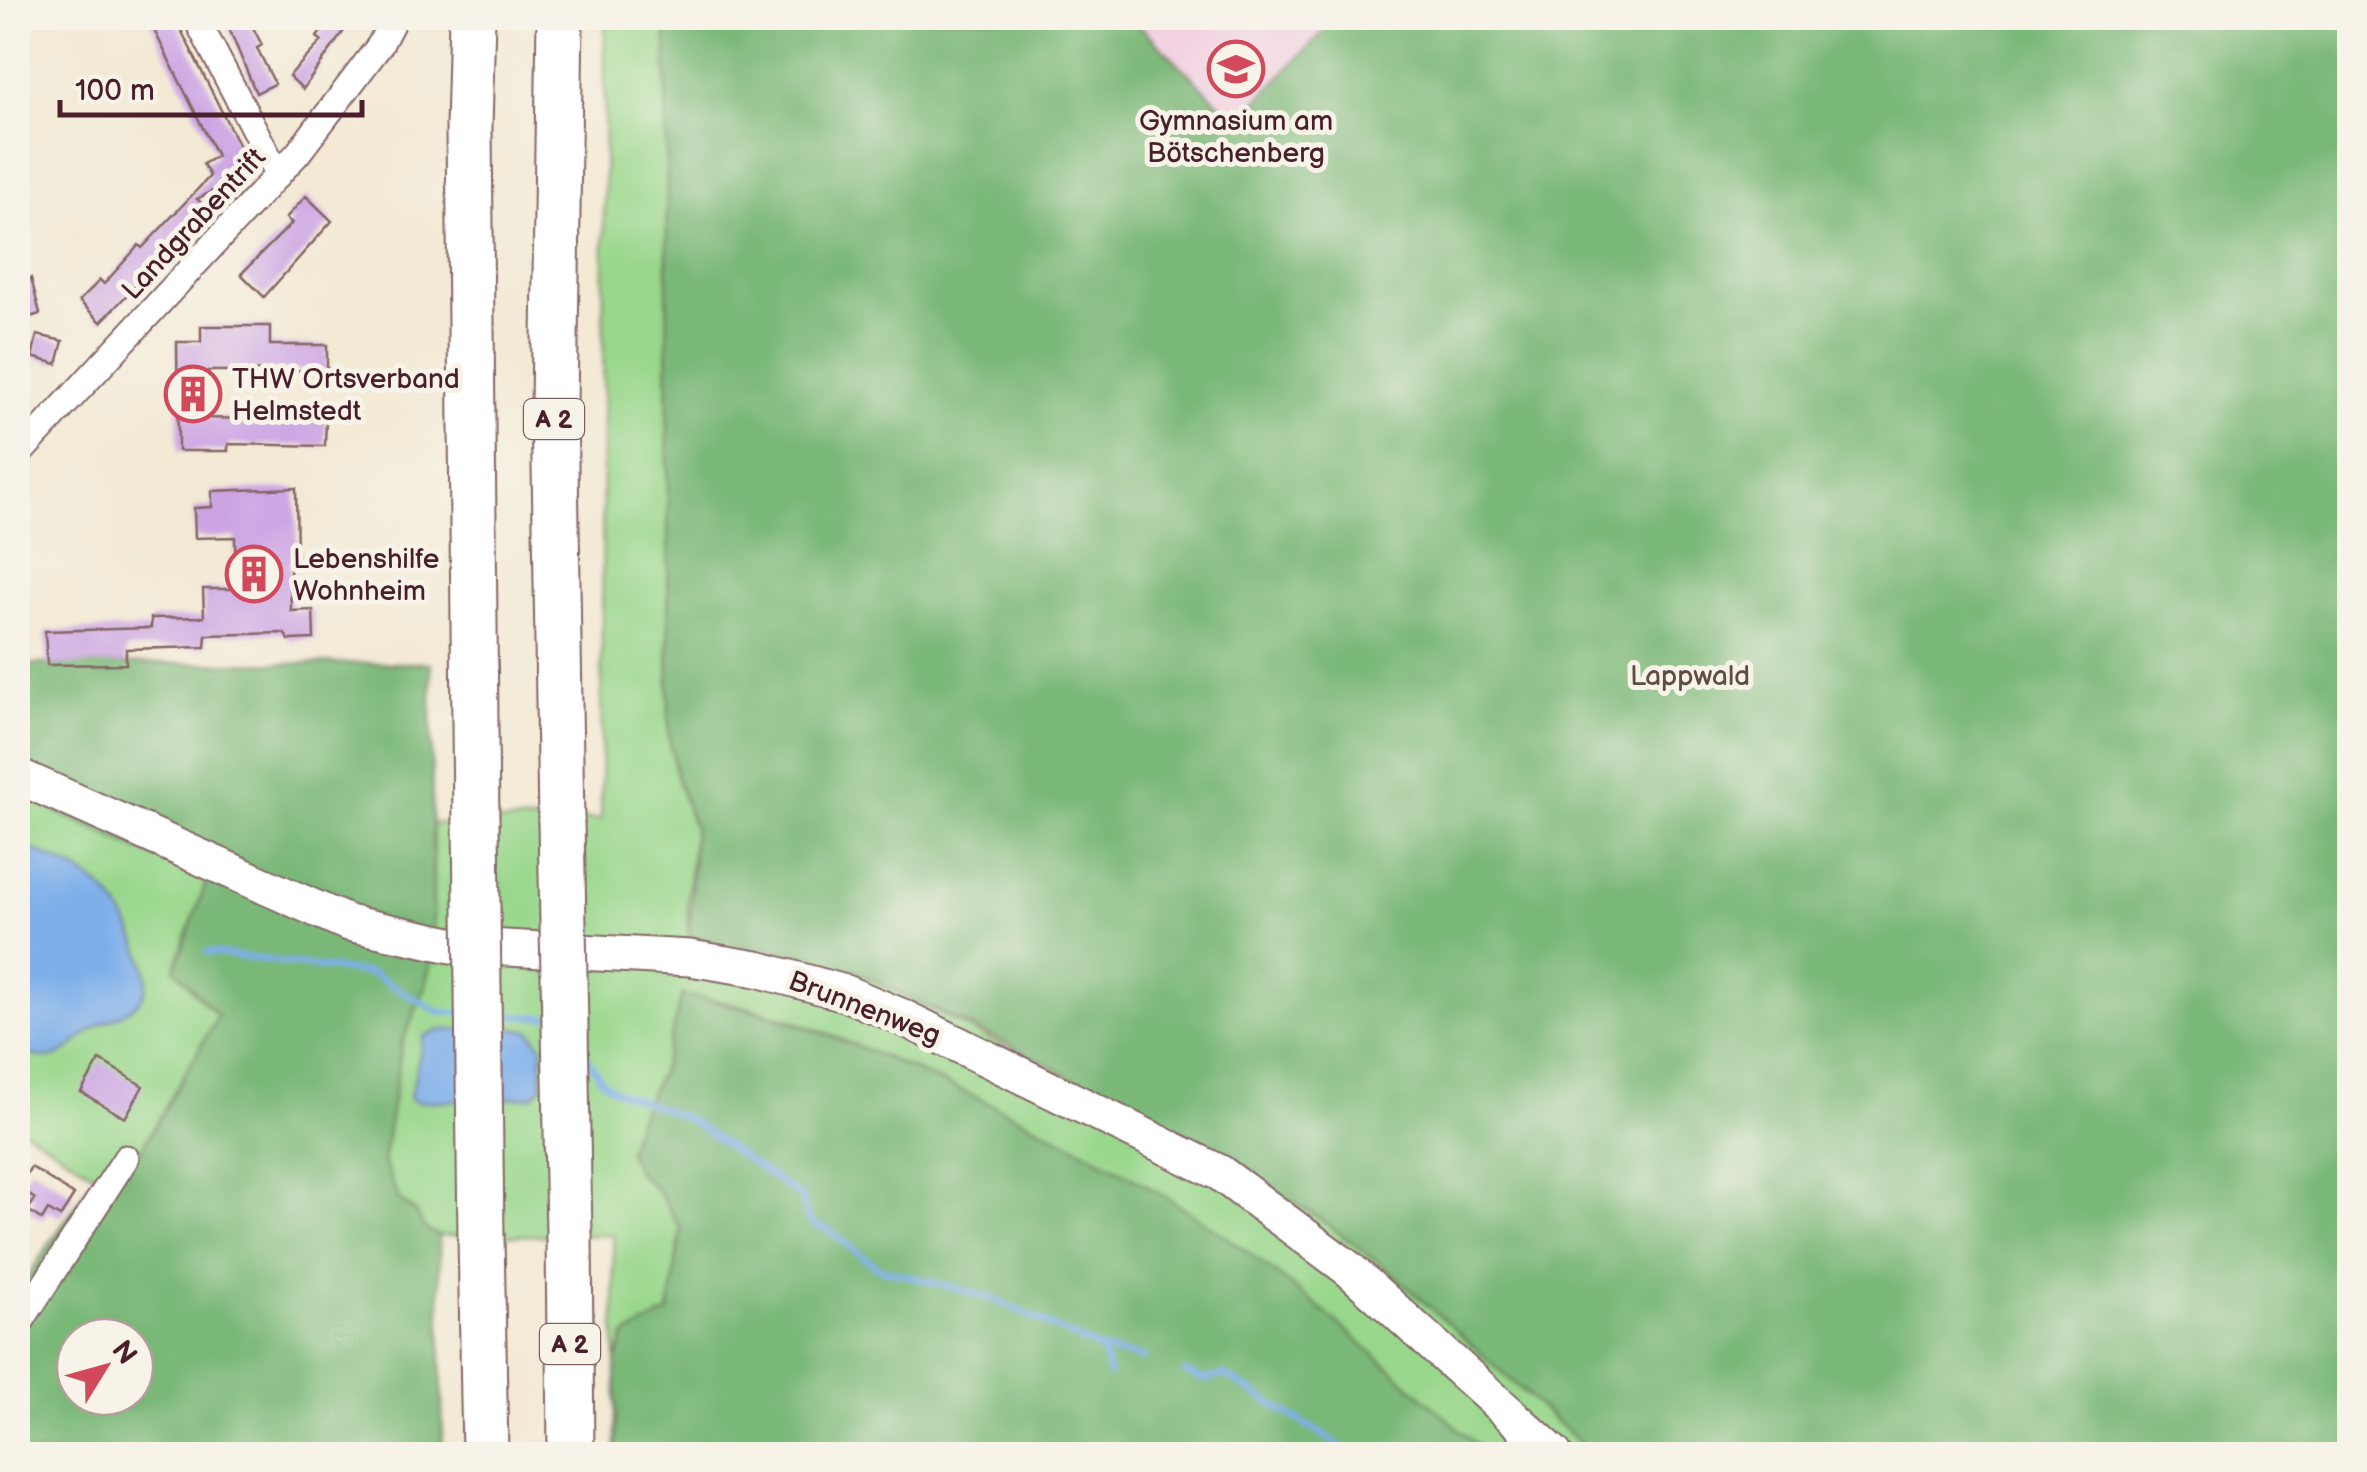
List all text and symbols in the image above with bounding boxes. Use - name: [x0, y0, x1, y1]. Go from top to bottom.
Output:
- school or university icon: Gymnasium am Bötschenberg: [1206, 39, 1266, 99]
- scale bar: [60, 55, 362, 117]
- text: 100 m: [75, 73, 155, 109]
- place label: Gymnasium am Bötschenberg: [1139, 105, 1333, 170]
- street label: Landgrabentrift: [115, 141, 273, 307]
- place label: THW Ortsverband Helmstedt: [232, 363, 460, 428]
- building icon: THW Ortsverband Helmstedt: [163, 364, 223, 424]
- road number: A 2: [524, 399, 584, 439]
- place label: Lebenshilfe Wohnheim: [293, 543, 439, 608]
- building icon: Lebenshilfe Wohnheim: [224, 544, 284, 604]
- park label: Lappwald: [1630, 660, 1750, 693]
- street label: Brunnenweg: [784, 964, 945, 1052]
- north arrow: [55, 1317, 155, 1417]
- road number: A 2: [540, 1324, 600, 1364]
- text: N: [104, 1335, 143, 1371]

